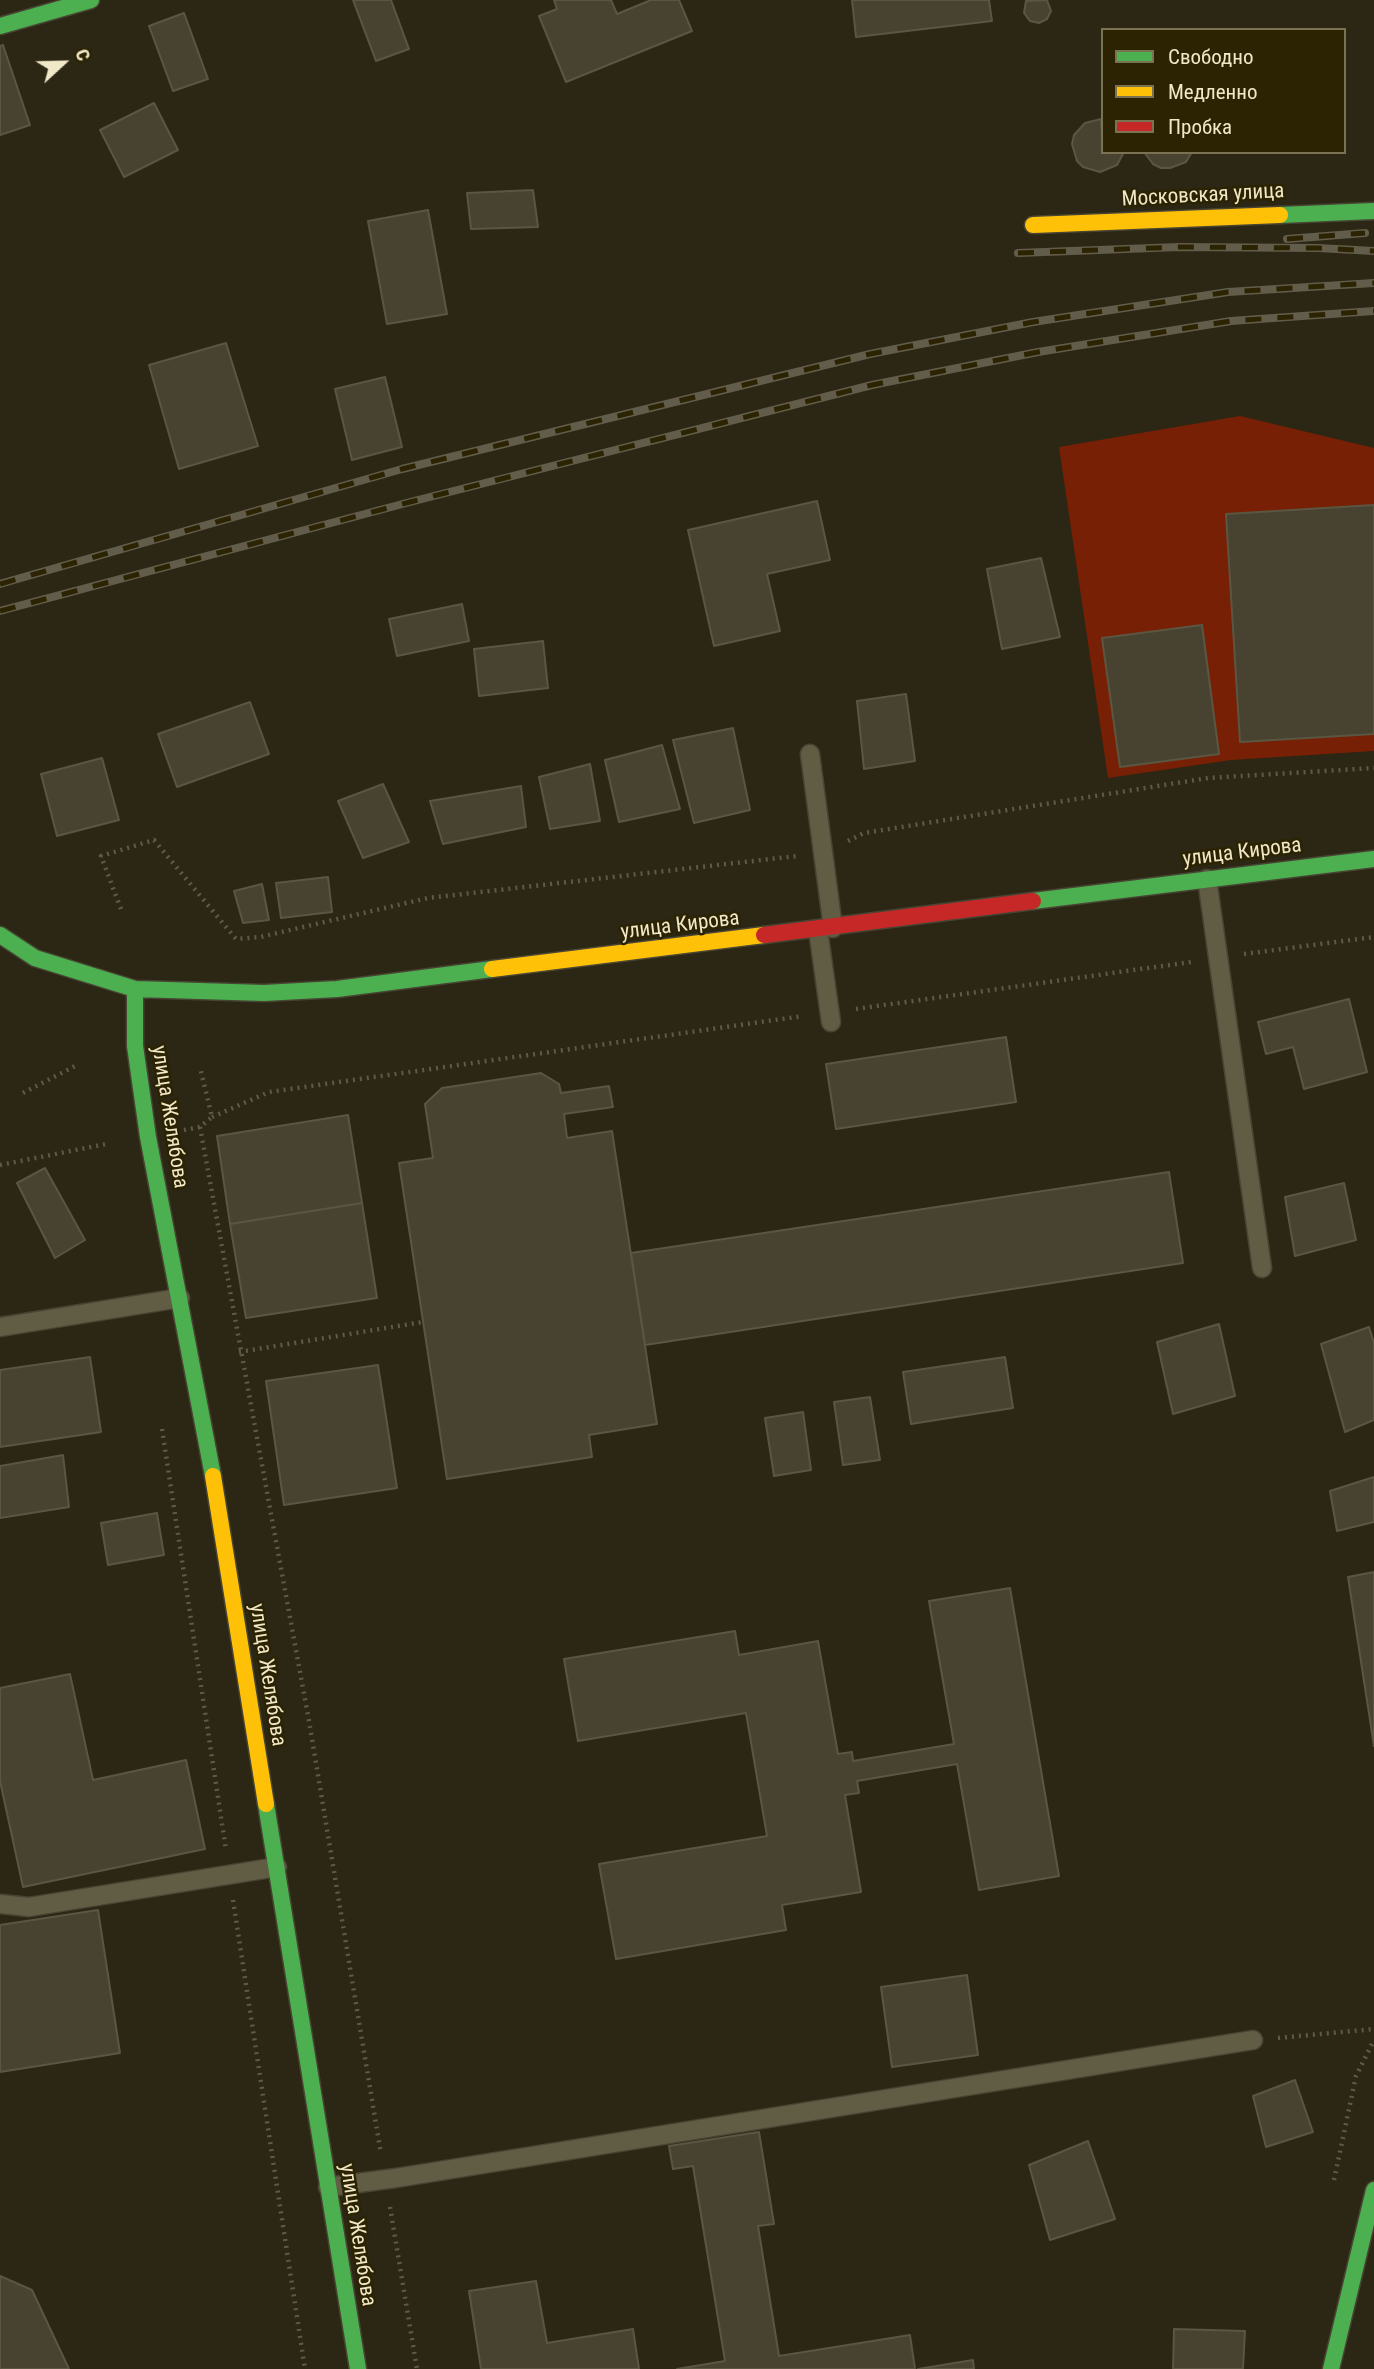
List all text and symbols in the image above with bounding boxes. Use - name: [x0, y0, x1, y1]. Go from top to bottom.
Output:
- north arrow: [28, 28, 98, 98]
- legend: [1101, 28, 1346, 154]
- text: Свободно: [1168, 45, 1254, 69]
- text: С: [70, 46, 96, 64]
- text: Медленно: [1168, 80, 1257, 104]
- text: Пробка: [1168, 115, 1232, 139]
- street label: Московская улица: [1121, 179, 1285, 213]
- street label: улица Кирова: [1181, 833, 1303, 873]
- street label: улица Кирова: [619, 906, 741, 946]
- street label: улица Желябова: [145, 1044, 193, 1190]
- street label: улица Желябова: [243, 1602, 291, 1748]
- street label: улица Желябова: [333, 2162, 381, 2308]

